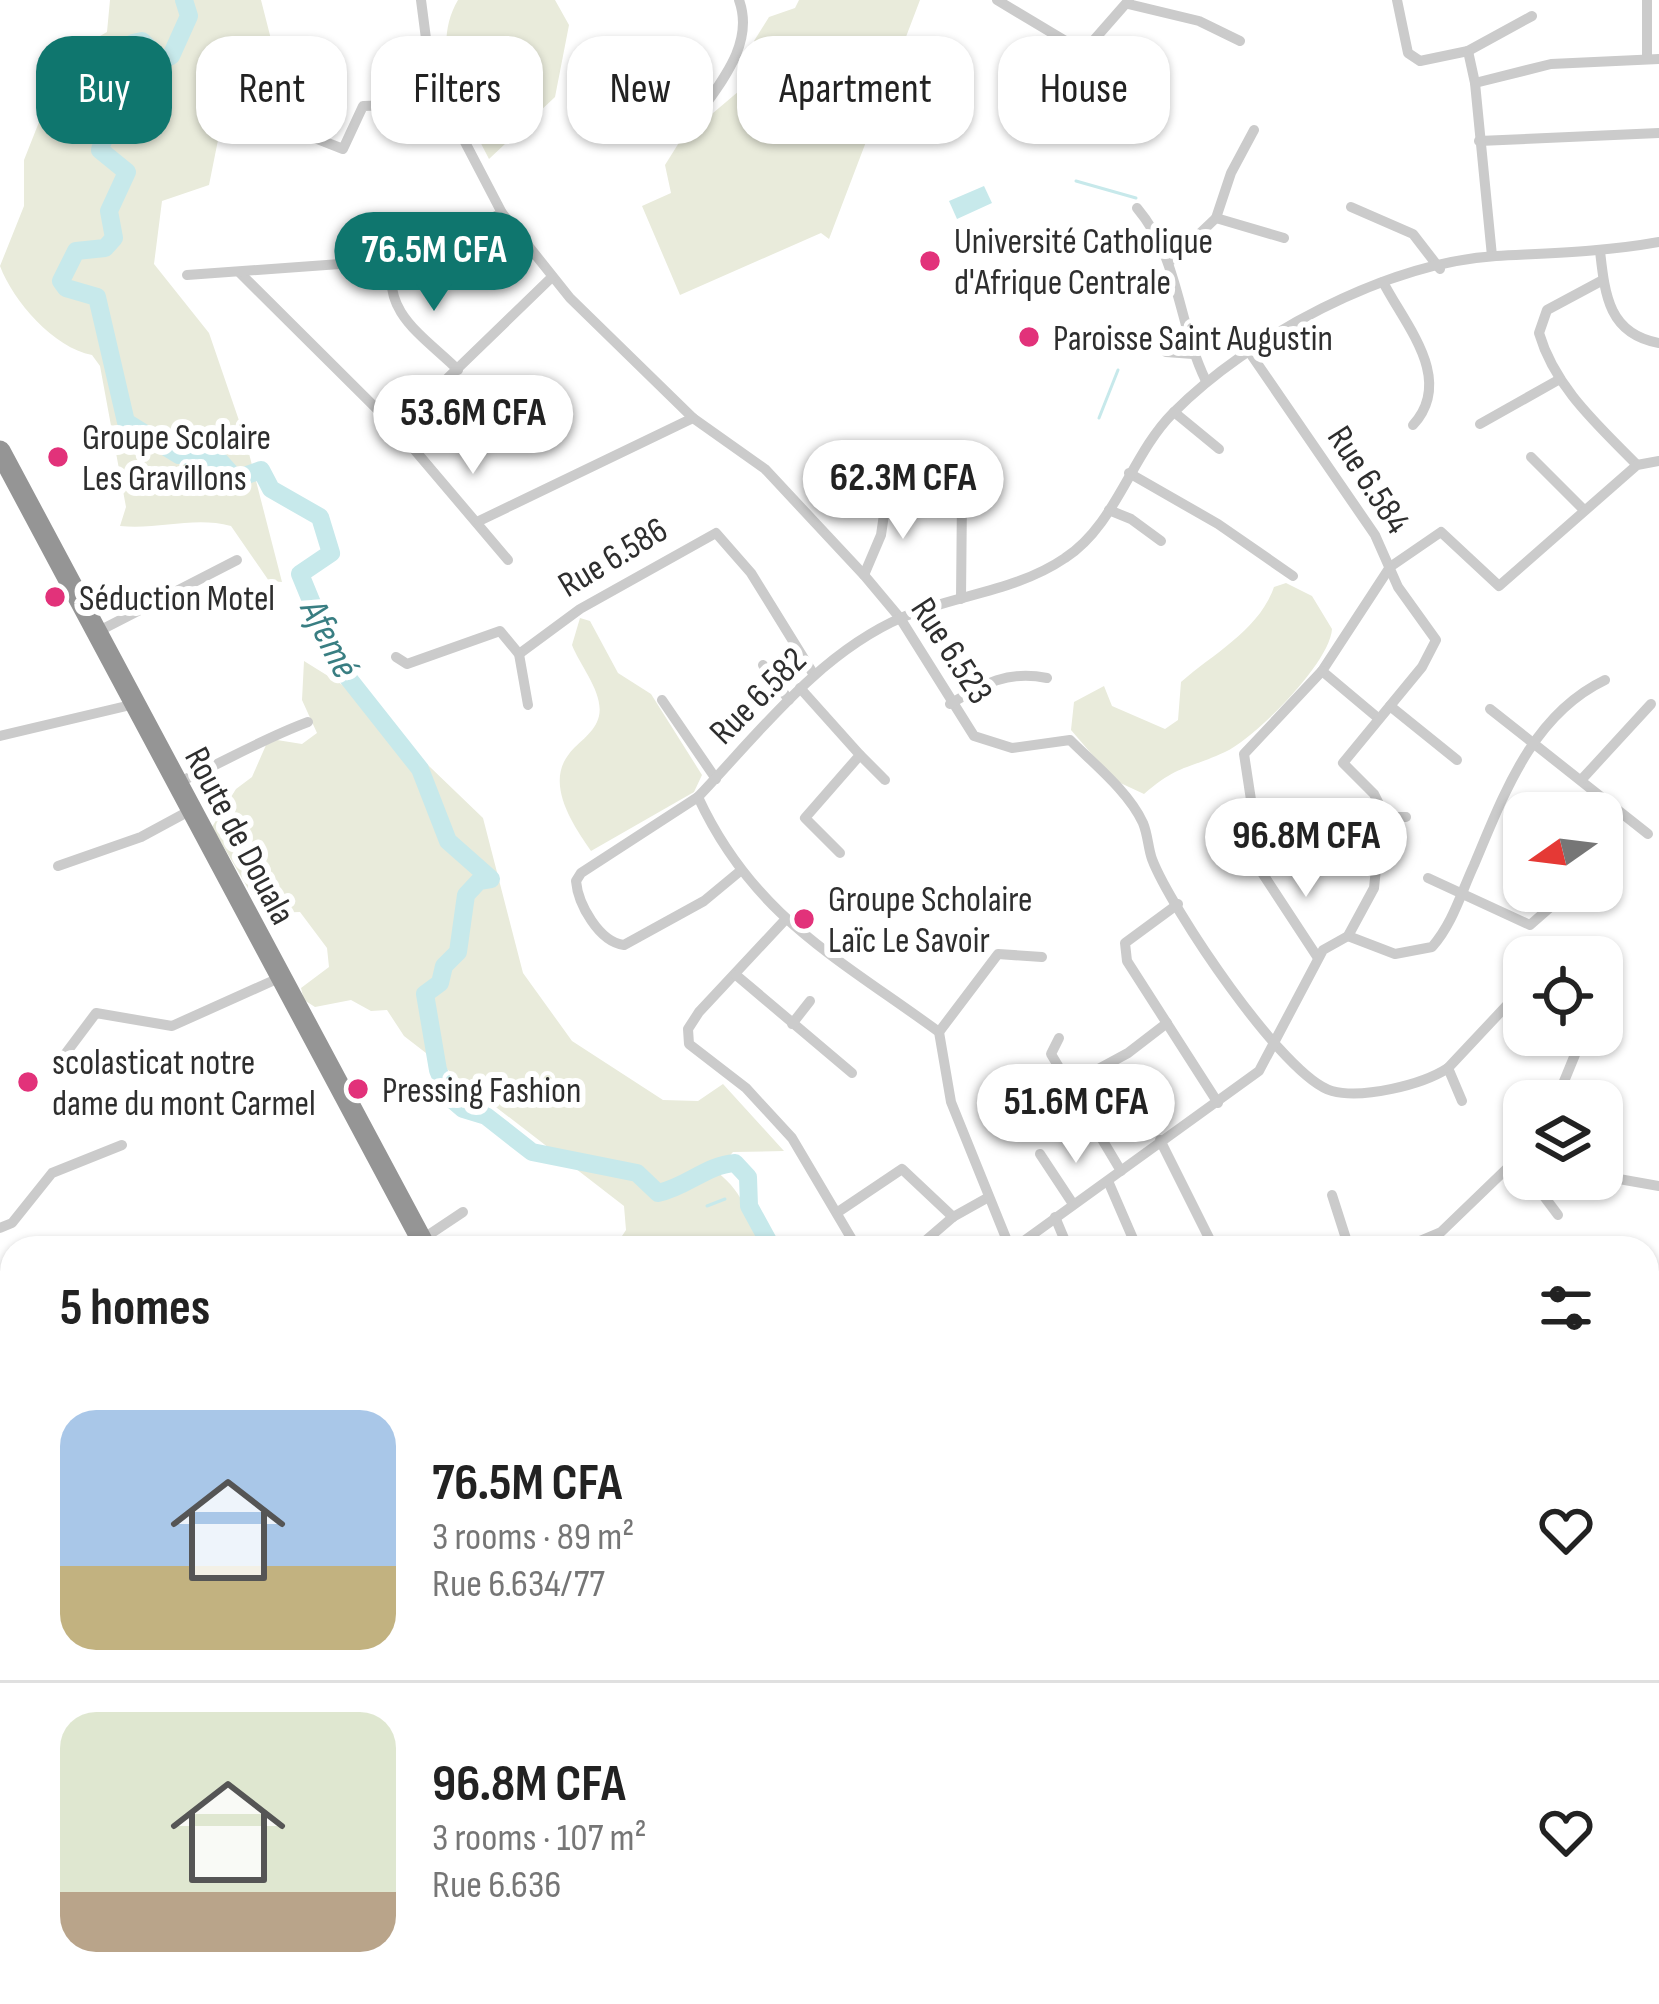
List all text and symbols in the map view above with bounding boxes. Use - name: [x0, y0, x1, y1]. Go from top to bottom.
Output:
- chip: Buy: [36, 36, 172, 144]
- chip: Rent: [196, 36, 347, 144]
- chip: Filters: [371, 36, 543, 144]
- chip: New: [567, 36, 713, 144]
- chip: Apartment: [737, 36, 974, 144]
- chip: House: [998, 36, 1170, 144]
- pin: 76.5M CFA: [297, 212, 571, 314]
- place label: Université Catholique d'Afrique Centrale: [954, 221, 1213, 305]
- text: 76.5M CFA: [361, 227, 507, 274]
- marker: Université Catholique d'Afrique Centrale: [917, 248, 943, 274]
- place label: Paroisse Saint Augustin: [1053, 318, 1333, 361]
- marker: Paroisse Saint Augustin: [1016, 324, 1042, 350]
- pin: 53.6M CFA: [336, 375, 610, 477]
- text: 53.6M CFA: [400, 390, 546, 437]
- place label: Groupe Scolaire Les Gravillons: [82, 417, 271, 501]
- street label: Rue 6.584: [1317, 419, 1418, 542]
- pin: 62.3M CFA: [766, 440, 1040, 542]
- marker: Groupe Scolaire Les Gravillons: [45, 444, 71, 470]
- text: 62.3M CFA: [830, 455, 976, 502]
- street label: Rue 6.586: [551, 509, 676, 607]
- place label: Séduction Motel: [79, 578, 275, 621]
- marker: Séduction Motel: [42, 584, 68, 610]
- water label: Afemé: [288, 590, 368, 686]
- street label: Rue 6.523: [901, 590, 1001, 713]
- street label: Rue 6.582: [701, 639, 816, 754]
- street label: Route de Douala: [174, 740, 303, 932]
- north arrow: [1503, 792, 1623, 912]
- map controls: [1503, 792, 1623, 1200]
- pin: 96.8M CFA: [1169, 798, 1443, 900]
- text: 96.8M CFA: [1232, 813, 1380, 860]
- place label: Groupe Scholaire Laïc Le Savoir: [828, 879, 1033, 963]
- marker: Groupe Scholaire Laïc Le Savoir: [791, 906, 817, 932]
- button: locate: [1503, 936, 1623, 1056]
- place label: scolasticat notre dame du mont Carmel: [52, 1042, 316, 1126]
- pin: 51.6M CFA: [939, 1064, 1213, 1166]
- marker: scolasticat notre dame du mont Carmel: [15, 1069, 41, 1095]
- place label: Pressing Fashion: [382, 1070, 581, 1113]
- marker: Pressing Fashion: [345, 1076, 371, 1102]
- text: 51.6M CFA: [1004, 1079, 1148, 1126]
- button: layers: [1503, 1080, 1623, 1200]
- icon: filters: [1533, 1275, 1599, 1341]
- text: 5 homes: [60, 1278, 210, 1339]
- text: 76.5M CFA: [432, 1453, 622, 1514]
- icon: home: [156, 1458, 300, 1602]
- icon: heart: [1533, 1497, 1599, 1563]
- text: 3 rooms · 89 m²: [432, 1514, 634, 1561]
- text: Rue 6.634/77: [432, 1561, 605, 1608]
- text: 96.8M CFA: [432, 1754, 626, 1815]
- icon: home: [156, 1760, 300, 1904]
- icon: heart: [1533, 1799, 1599, 1865]
- text: 3 rooms · 107 m²: [432, 1815, 647, 1862]
- text: Rue 6.636: [432, 1862, 561, 1909]

